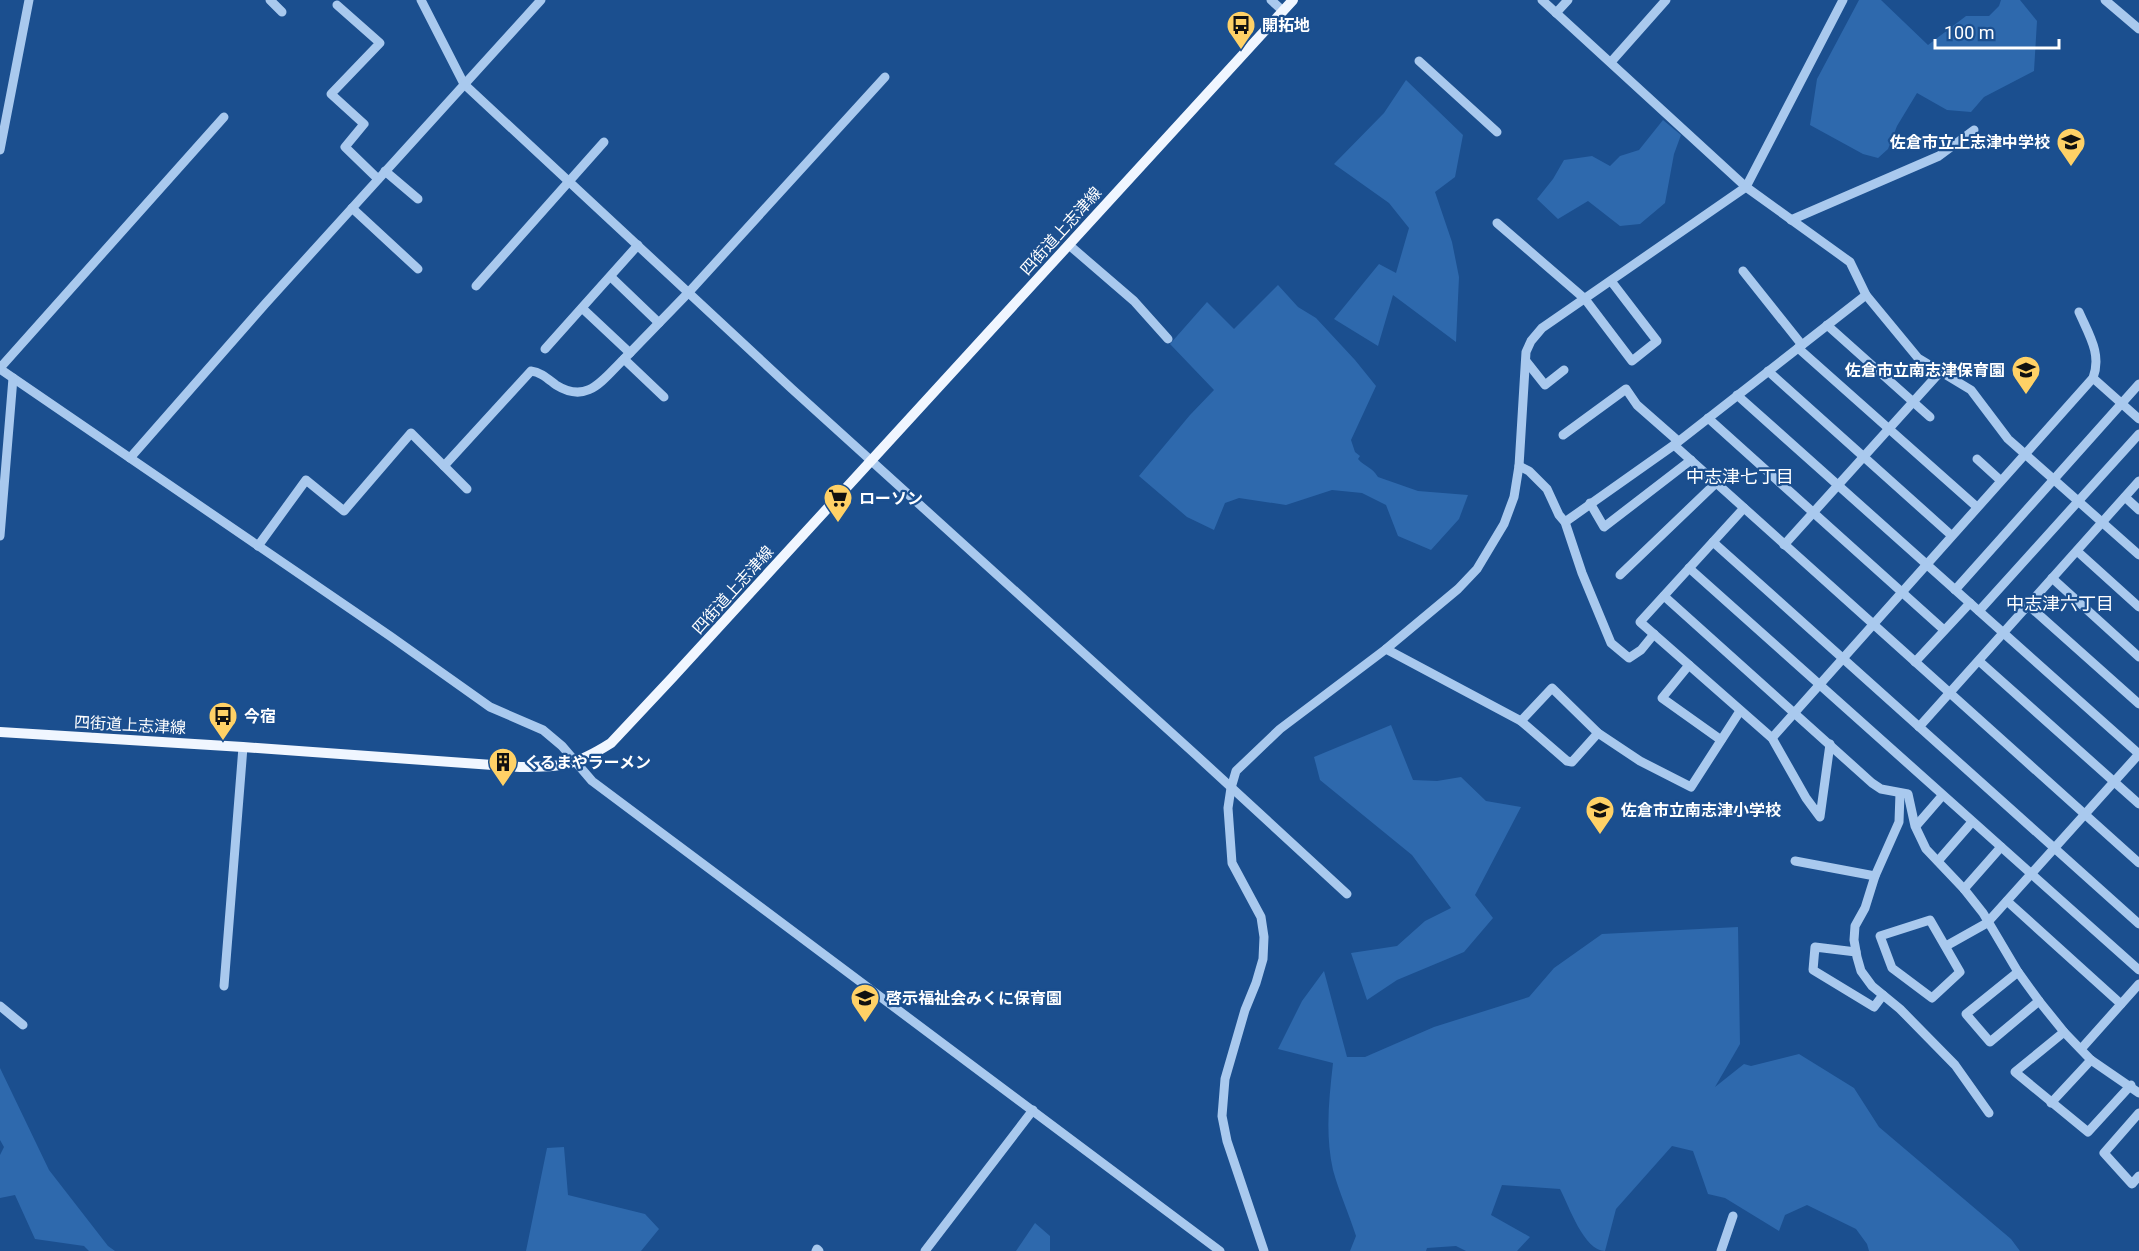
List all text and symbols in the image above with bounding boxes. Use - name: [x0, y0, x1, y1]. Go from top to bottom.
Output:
- bus stop icon: 開拓地: [1225, 9, 1257, 51]
- scale bar: [1935, 12, 2060, 50]
- place label: 開拓地: [1262, 16, 1310, 35]
- text: 100 m: [1944, 22, 1995, 43]
- school or university icon: 佐倉市立上志津中学校: [2055, 126, 2087, 168]
- place label: 佐倉市立上志津中学校: [1889, 133, 2050, 152]
- street label: 四街道上志津線: [1016, 183, 1106, 279]
- school or university icon: 佐倉市立南志津保育園: [2010, 354, 2042, 396]
- place label: 佐倉市立南志津保育園: [1844, 361, 2005, 380]
- district label: 中志津七丁目: [1686, 466, 1794, 487]
- supermarket icon: ローソン: [822, 482, 854, 524]
- place label: ローソン: [859, 489, 923, 508]
- street label: 四街道上志津線: [688, 542, 778, 638]
- district label: 中志津六丁目: [2006, 593, 2114, 614]
- bus stop icon: 今宿: [207, 700, 239, 742]
- place label: 今宿: [244, 707, 276, 726]
- street label: 四街道上志津線: [74, 713, 186, 737]
- building icon: くるまやラーメン: [487, 746, 519, 788]
- place label: くるまやラーメン: [524, 753, 651, 772]
- school or university icon: 佐倉市立南志津小学校: [1584, 794, 1616, 836]
- place label: 佐倉市立南志津小学校: [1620, 801, 1781, 820]
- school or university icon: 啓示福祉会みくに保育園: [849, 982, 881, 1024]
- place label: 啓示福祉会みくに保育園: [886, 989, 1062, 1008]

